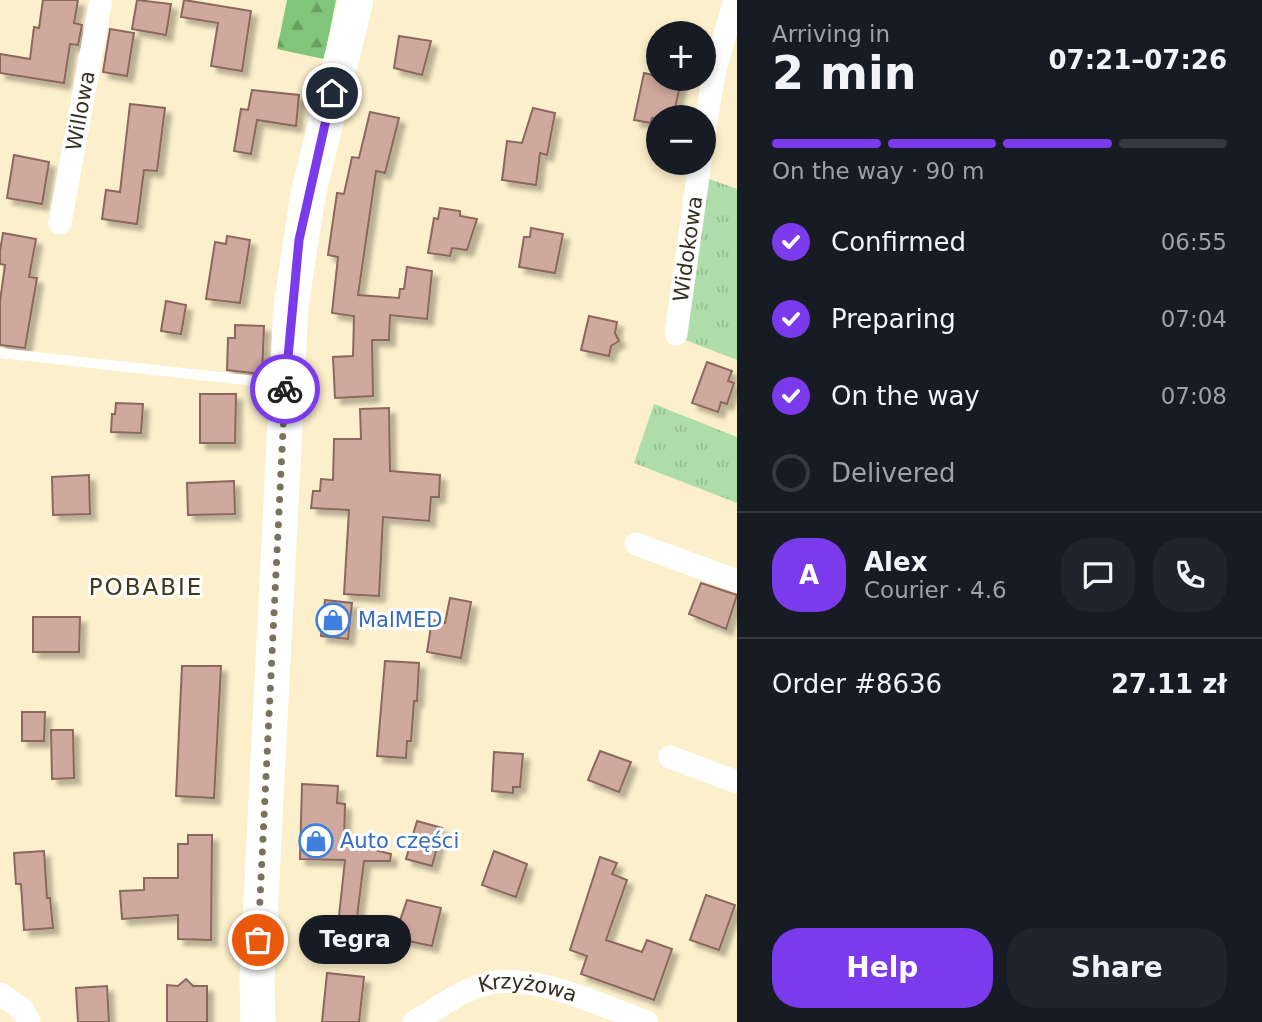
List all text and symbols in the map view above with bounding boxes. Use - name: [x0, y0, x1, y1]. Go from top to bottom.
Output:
- map controls: [646, 21, 716, 175]
- button: +: [646, 21, 716, 91]
- text: Arriving in: [772, 21, 890, 47]
- text: 07:21–07:26: [1048, 45, 1227, 75]
- text: 2 min: [772, 46, 916, 100]
- pin: [302, 63, 362, 123]
- street label: Willowa: [62, 69, 100, 153]
- icon: home: [313, 74, 351, 112]
- button: −: [646, 105, 716, 175]
- text: On the way · 90 m: [772, 158, 984, 184]
- street label: Widokowa: [669, 194, 707, 303]
- icon: check: [772, 223, 810, 261]
- text: Confirmed: [831, 227, 966, 257]
- text: 06:55: [1161, 229, 1227, 255]
- icon: check: [772, 300, 810, 338]
- text: Preparing: [831, 304, 956, 334]
- text: 07:04: [1161, 306, 1227, 332]
- courier: [250, 354, 320, 424]
- icon: bike: [266, 370, 304, 408]
- icon: check: [772, 377, 810, 415]
- text: On the way: [831, 381, 980, 411]
- text: 07:08: [1161, 383, 1227, 409]
- text: Delivered: [831, 458, 955, 488]
- button: chat: [1061, 538, 1135, 612]
- button: phone: [1153, 538, 1227, 612]
- text: Alex: [864, 547, 927, 577]
- text: A: [799, 560, 819, 590]
- district label: POBABIE: [89, 574, 203, 600]
- text: Courier · 4.6: [864, 577, 1007, 603]
- shop icon: MalMED: [314, 601, 352, 639]
- place label: MalMED: [358, 608, 442, 632]
- text: Order #8636: [772, 669, 942, 699]
- text: 27.11 zł: [1111, 669, 1227, 699]
- shop icon: Auto części: [297, 822, 335, 860]
- place label: Auto części: [340, 829, 459, 853]
- pin: [228, 910, 288, 970]
- callout: Tegra: [300, 916, 412, 964]
- icon: bag: [239, 921, 277, 959]
- text: Tegra: [319, 926, 391, 952]
- button: Help: [772, 928, 993, 1008]
- button: Share: [1007, 928, 1227, 1008]
- street label: Krzyżowa: [476, 969, 580, 1007]

